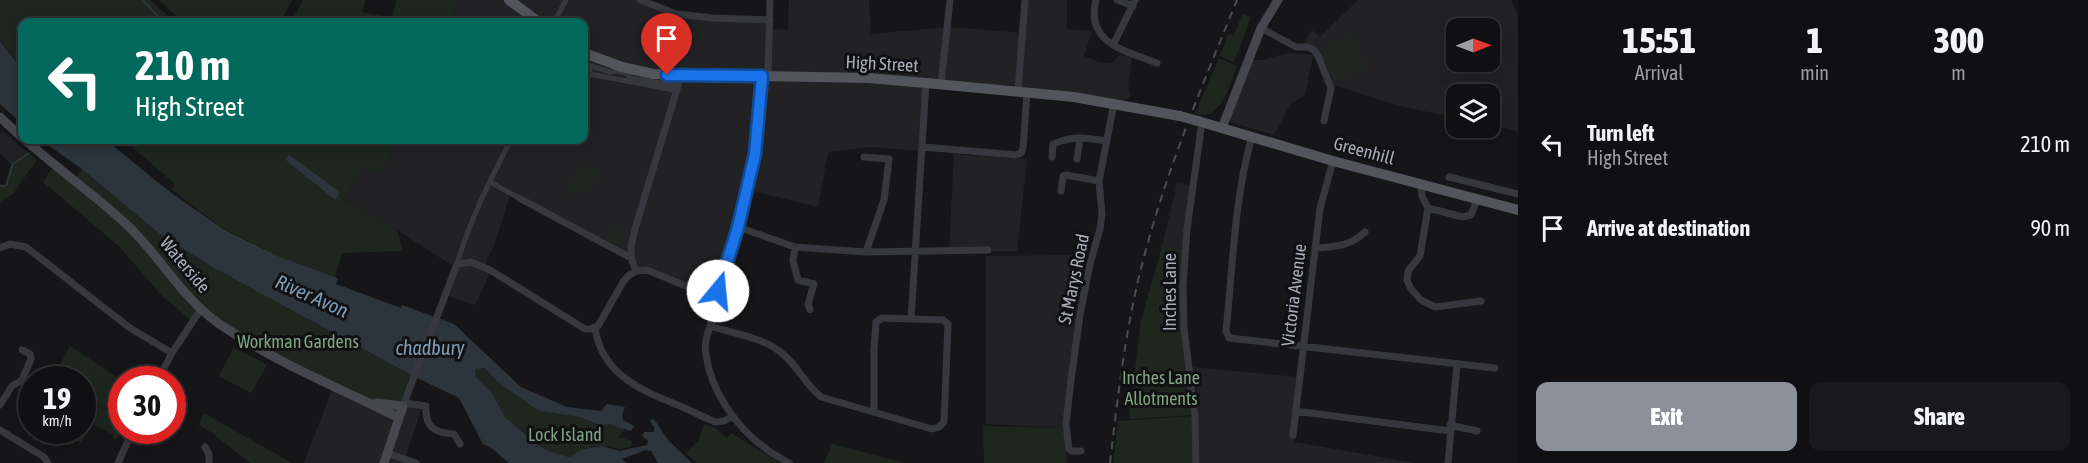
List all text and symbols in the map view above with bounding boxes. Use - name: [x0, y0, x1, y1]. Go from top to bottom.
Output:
- pin: [641, 13, 692, 75]
- north arrow: [1446, 18, 1500, 72]
- map controls: [1446, 18, 1500, 138]
- text: 15:51: [1622, 19, 1696, 61]
- text: 1: [1806, 19, 1823, 61]
- text: 300: [1933, 19, 1984, 61]
- icon: arrive: [650, 22, 683, 55]
- text: 210 m: [135, 41, 230, 89]
- icon: left: [36, 42, 114, 120]
- street label: High Street: [845, 51, 919, 76]
- text: Arrival: [1635, 61, 1684, 84]
- text: min: [1800, 61, 1829, 84]
- text: m: [1951, 61, 1966, 84]
- button: layers: [1446, 84, 1500, 138]
- text: High Street: [135, 91, 245, 122]
- text: Turn left: [1587, 120, 1654, 146]
- icon: left: [1536, 128, 1569, 161]
- text: 210 m: [2020, 131, 2070, 157]
- street label: Greenhill: [1331, 132, 1397, 169]
- text: High Street: [1587, 146, 1668, 169]
- icon: arrive: [1536, 212, 1569, 245]
- text: Arrive at destination: [1587, 215, 1750, 241]
- text: 90 m: [2030, 215, 2070, 241]
- street label: Waterside: [156, 232, 215, 297]
- street label: St Marys Road: [1054, 232, 1093, 326]
- street label: Victoria Avenue: [1277, 242, 1310, 347]
- street label: Inches Lane: [1159, 253, 1180, 331]
- position arrow: [686, 259, 750, 323]
- water label: River Avon: [272, 269, 352, 322]
- park label: Workman Gardens: [237, 331, 359, 352]
- water label: chadbury: [395, 336, 465, 359]
- speed limit sign: 30: [108, 366, 186, 444]
- park label: Inches Lane Allotments: [1122, 367, 1200, 409]
- text: 19: [43, 381, 71, 415]
- button: Exit: [1536, 382, 1797, 451]
- button: Share: [1809, 382, 2070, 451]
- text: km/h: [42, 412, 72, 429]
- park label: Lock Island: [528, 424, 602, 445]

